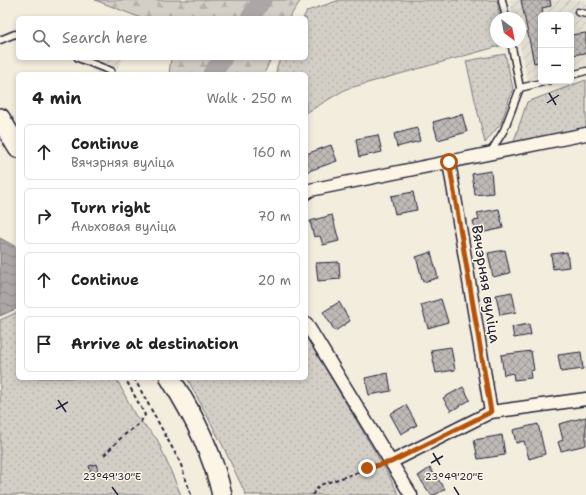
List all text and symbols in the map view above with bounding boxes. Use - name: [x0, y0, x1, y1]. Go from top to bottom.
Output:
- north arrow: [490, 12, 526, 48]
- map controls: [538, 12, 574, 84]
- button: +: [538, 12, 574, 48]
- search box: [16, 16, 308, 60]
- icon: search: [30, 27, 52, 49]
- text: Search here: [62, 28, 148, 48]
- button: −: [538, 48, 574, 84]
- text: 4 min: [32, 87, 82, 109]
- text: Walk · 250 m: [207, 90, 292, 107]
- text: Continue: [71, 134, 139, 154]
- icon: ahead: [33, 141, 55, 163]
- text: 160 m: [253, 144, 291, 161]
- route start: [440, 153, 458, 171]
- text: Вячэрняя вуліца: [71, 154, 174, 171]
- text: Turn right: [71, 198, 151, 218]
- icon: right: [33, 205, 55, 227]
- text: 70 m: [257, 208, 291, 225]
- text: Альховая вуліца: [71, 218, 176, 235]
- street label: Вячэрняя вуліца: [467, 224, 505, 345]
- icon: ahead: [33, 269, 55, 291]
- text: Continue: [71, 270, 139, 290]
- text: 20 m: [258, 272, 291, 289]
- icon: arrive: [33, 333, 55, 355]
- text: Arrive at destination: [71, 334, 239, 354]
- route end: [358, 459, 376, 477]
- text: 23°49'30"E: [83, 470, 141, 483]
- text: 23°49'20"E: [425, 470, 483, 483]

